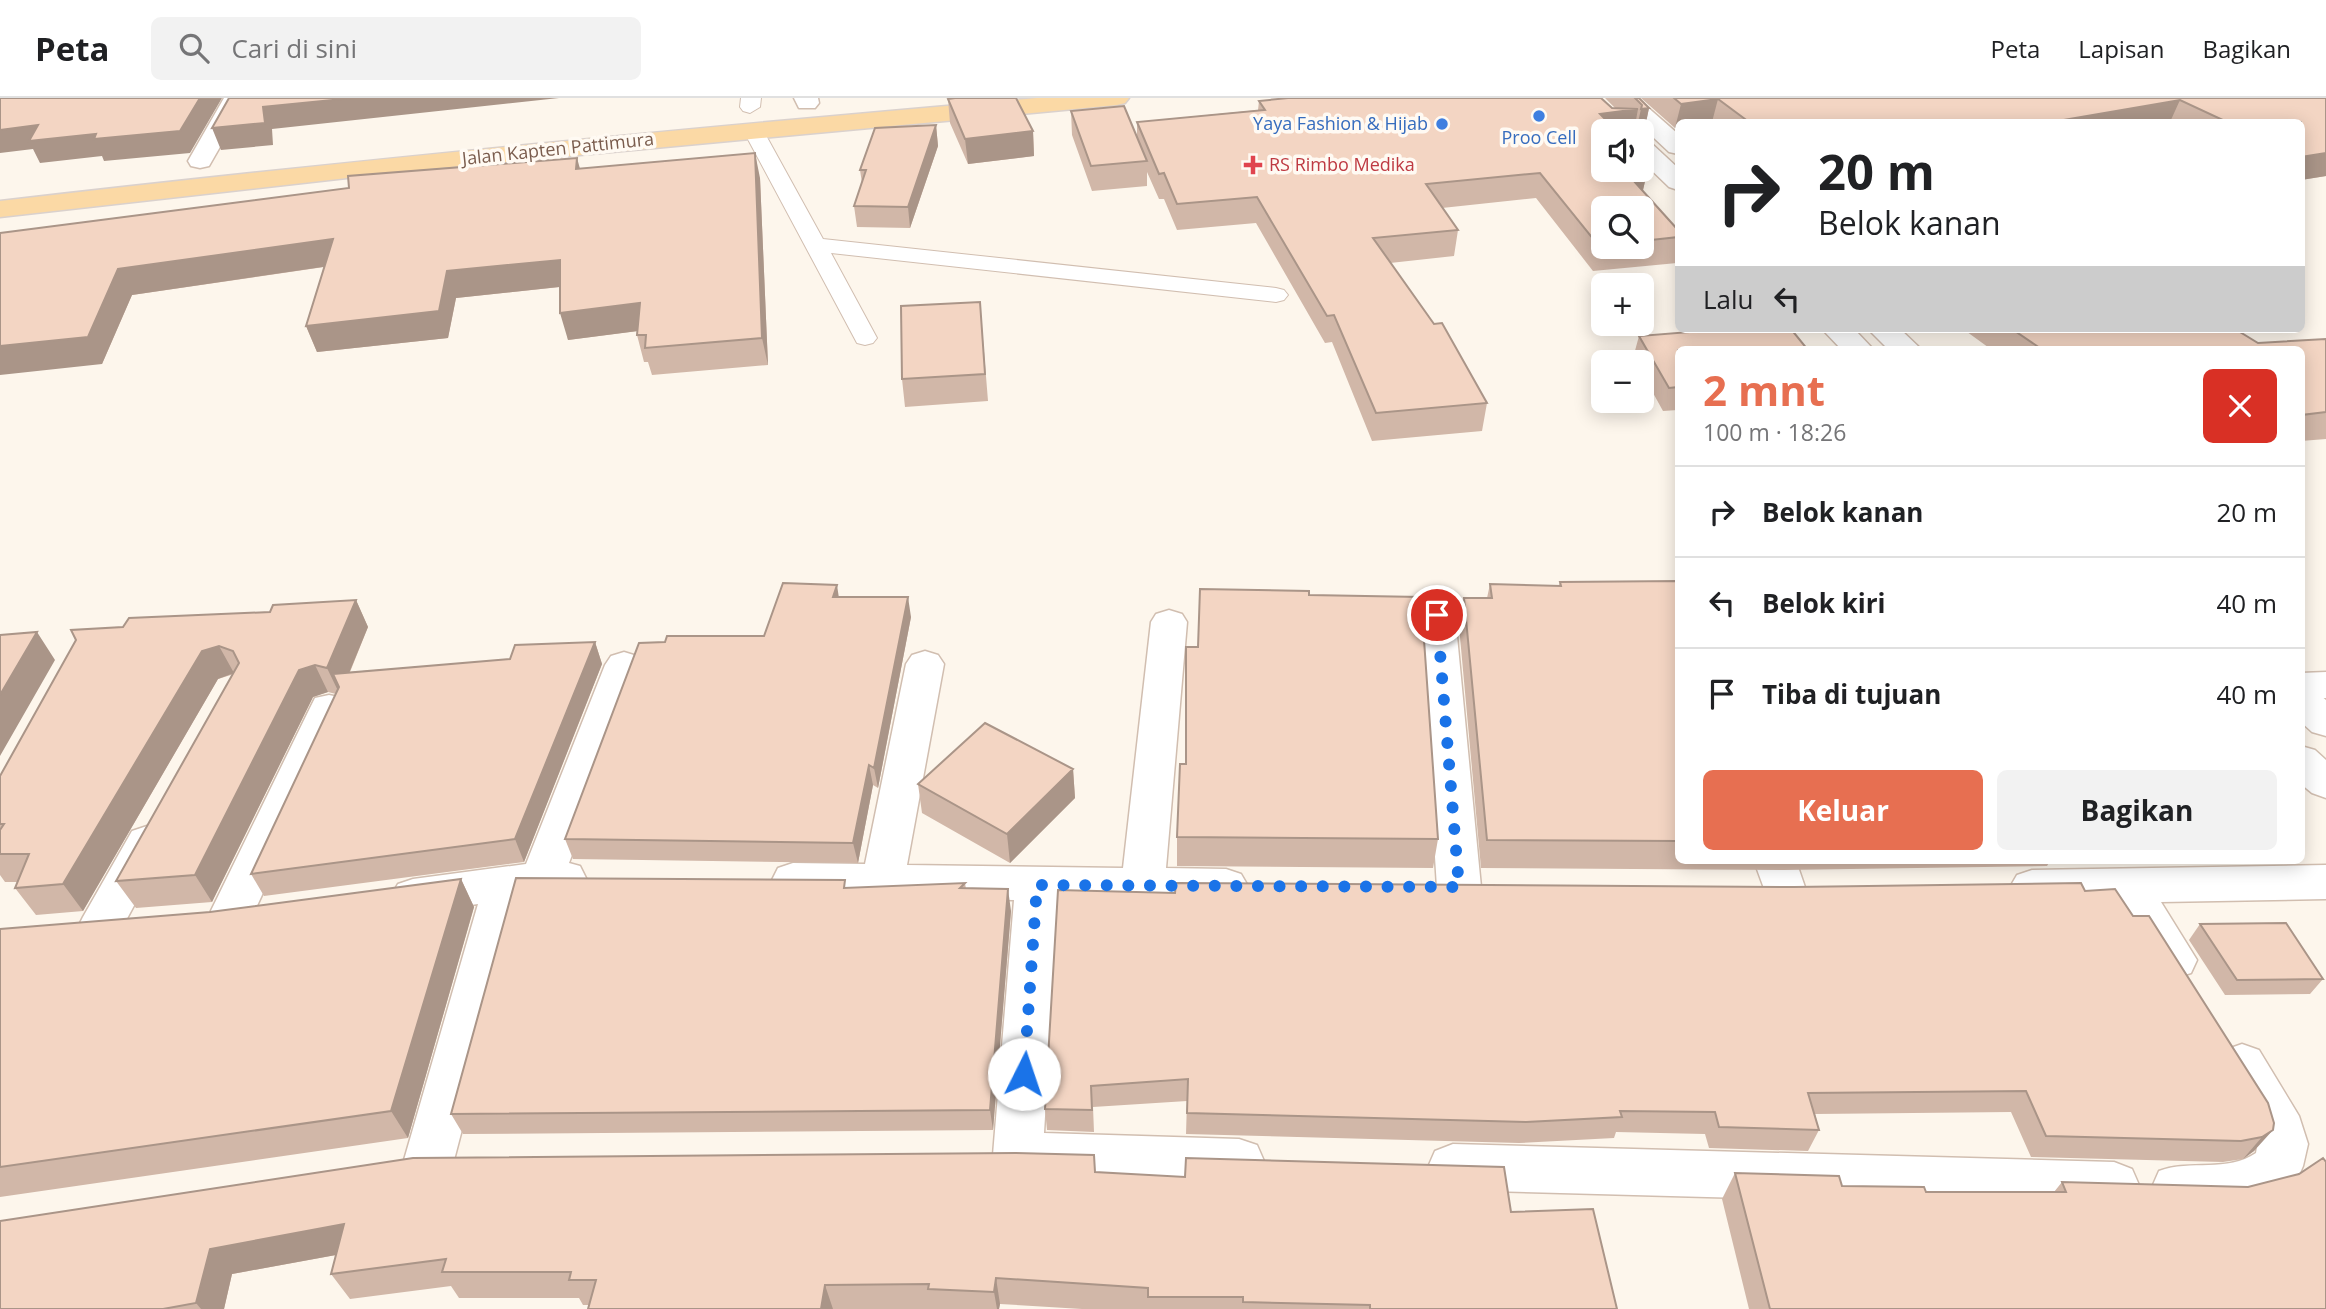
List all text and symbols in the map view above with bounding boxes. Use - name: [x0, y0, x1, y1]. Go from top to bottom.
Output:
- search box: [151, 17, 641, 80]
- text: Peta: [35, 26, 109, 71]
- icon: search: [175, 29, 213, 67]
- text: Cari di sini: [231, 30, 357, 66]
- text: Peta: [1990, 32, 2040, 65]
- text: Lapisan: [2078, 32, 2164, 65]
- text: Bagikan: [2202, 32, 2291, 65]
- marker: Proo Cell: [1531, 108, 1547, 124]
- place label: Yaya Fashion & Hijab: [1253, 111, 1428, 135]
- marker: Yaya Fashion & Hijab: [1434, 116, 1450, 132]
- map controls: [1591, 119, 1654, 413]
- button: sound: [1591, 119, 1654, 182]
- place label: Proo Cell: [1501, 125, 1577, 149]
- street label: Jalan Kapten Pattimura: [459, 126, 655, 170]
- text: 20 m: [1818, 138, 1935, 204]
- icon: right: [1703, 147, 1794, 238]
- place label: RS Rimbo Medika: [1269, 152, 1415, 176]
- marker: RS Rimbo Medika: [1243, 155, 1263, 175]
- button: search: [1591, 196, 1654, 259]
- text: Belok kanan: [1818, 201, 2001, 244]
- button: +: [1591, 273, 1654, 336]
- icon: left: [1768, 280, 1806, 318]
- text: Lalu: [1703, 281, 1754, 317]
- button: −: [1591, 350, 1654, 413]
- text: 2 mnt: [1703, 361, 1825, 418]
- button: close: [2203, 369, 2277, 443]
- text: 100 m · 18:26: [1703, 416, 1846, 448]
- icon: right: [1703, 493, 1741, 531]
- text: Belok kanan: [1762, 494, 1923, 530]
- text: 20 m: [2216, 494, 2277, 530]
- icon: left: [1703, 584, 1741, 622]
- pin: [1407, 585, 1467, 645]
- text: Belok kiri: [1762, 585, 1886, 621]
- text: 40 m: [2216, 585, 2277, 621]
- icon: arrive: [1418, 596, 1456, 634]
- icon: arrive: [1703, 675, 1741, 713]
- text: Tiba di tujuan: [1762, 676, 1941, 712]
- text: 40 m: [2216, 676, 2277, 712]
- button: Keluar: [1703, 770, 1983, 850]
- button: Bagikan: [1997, 770, 2277, 850]
- position arrow: [987, 1037, 1061, 1111]

